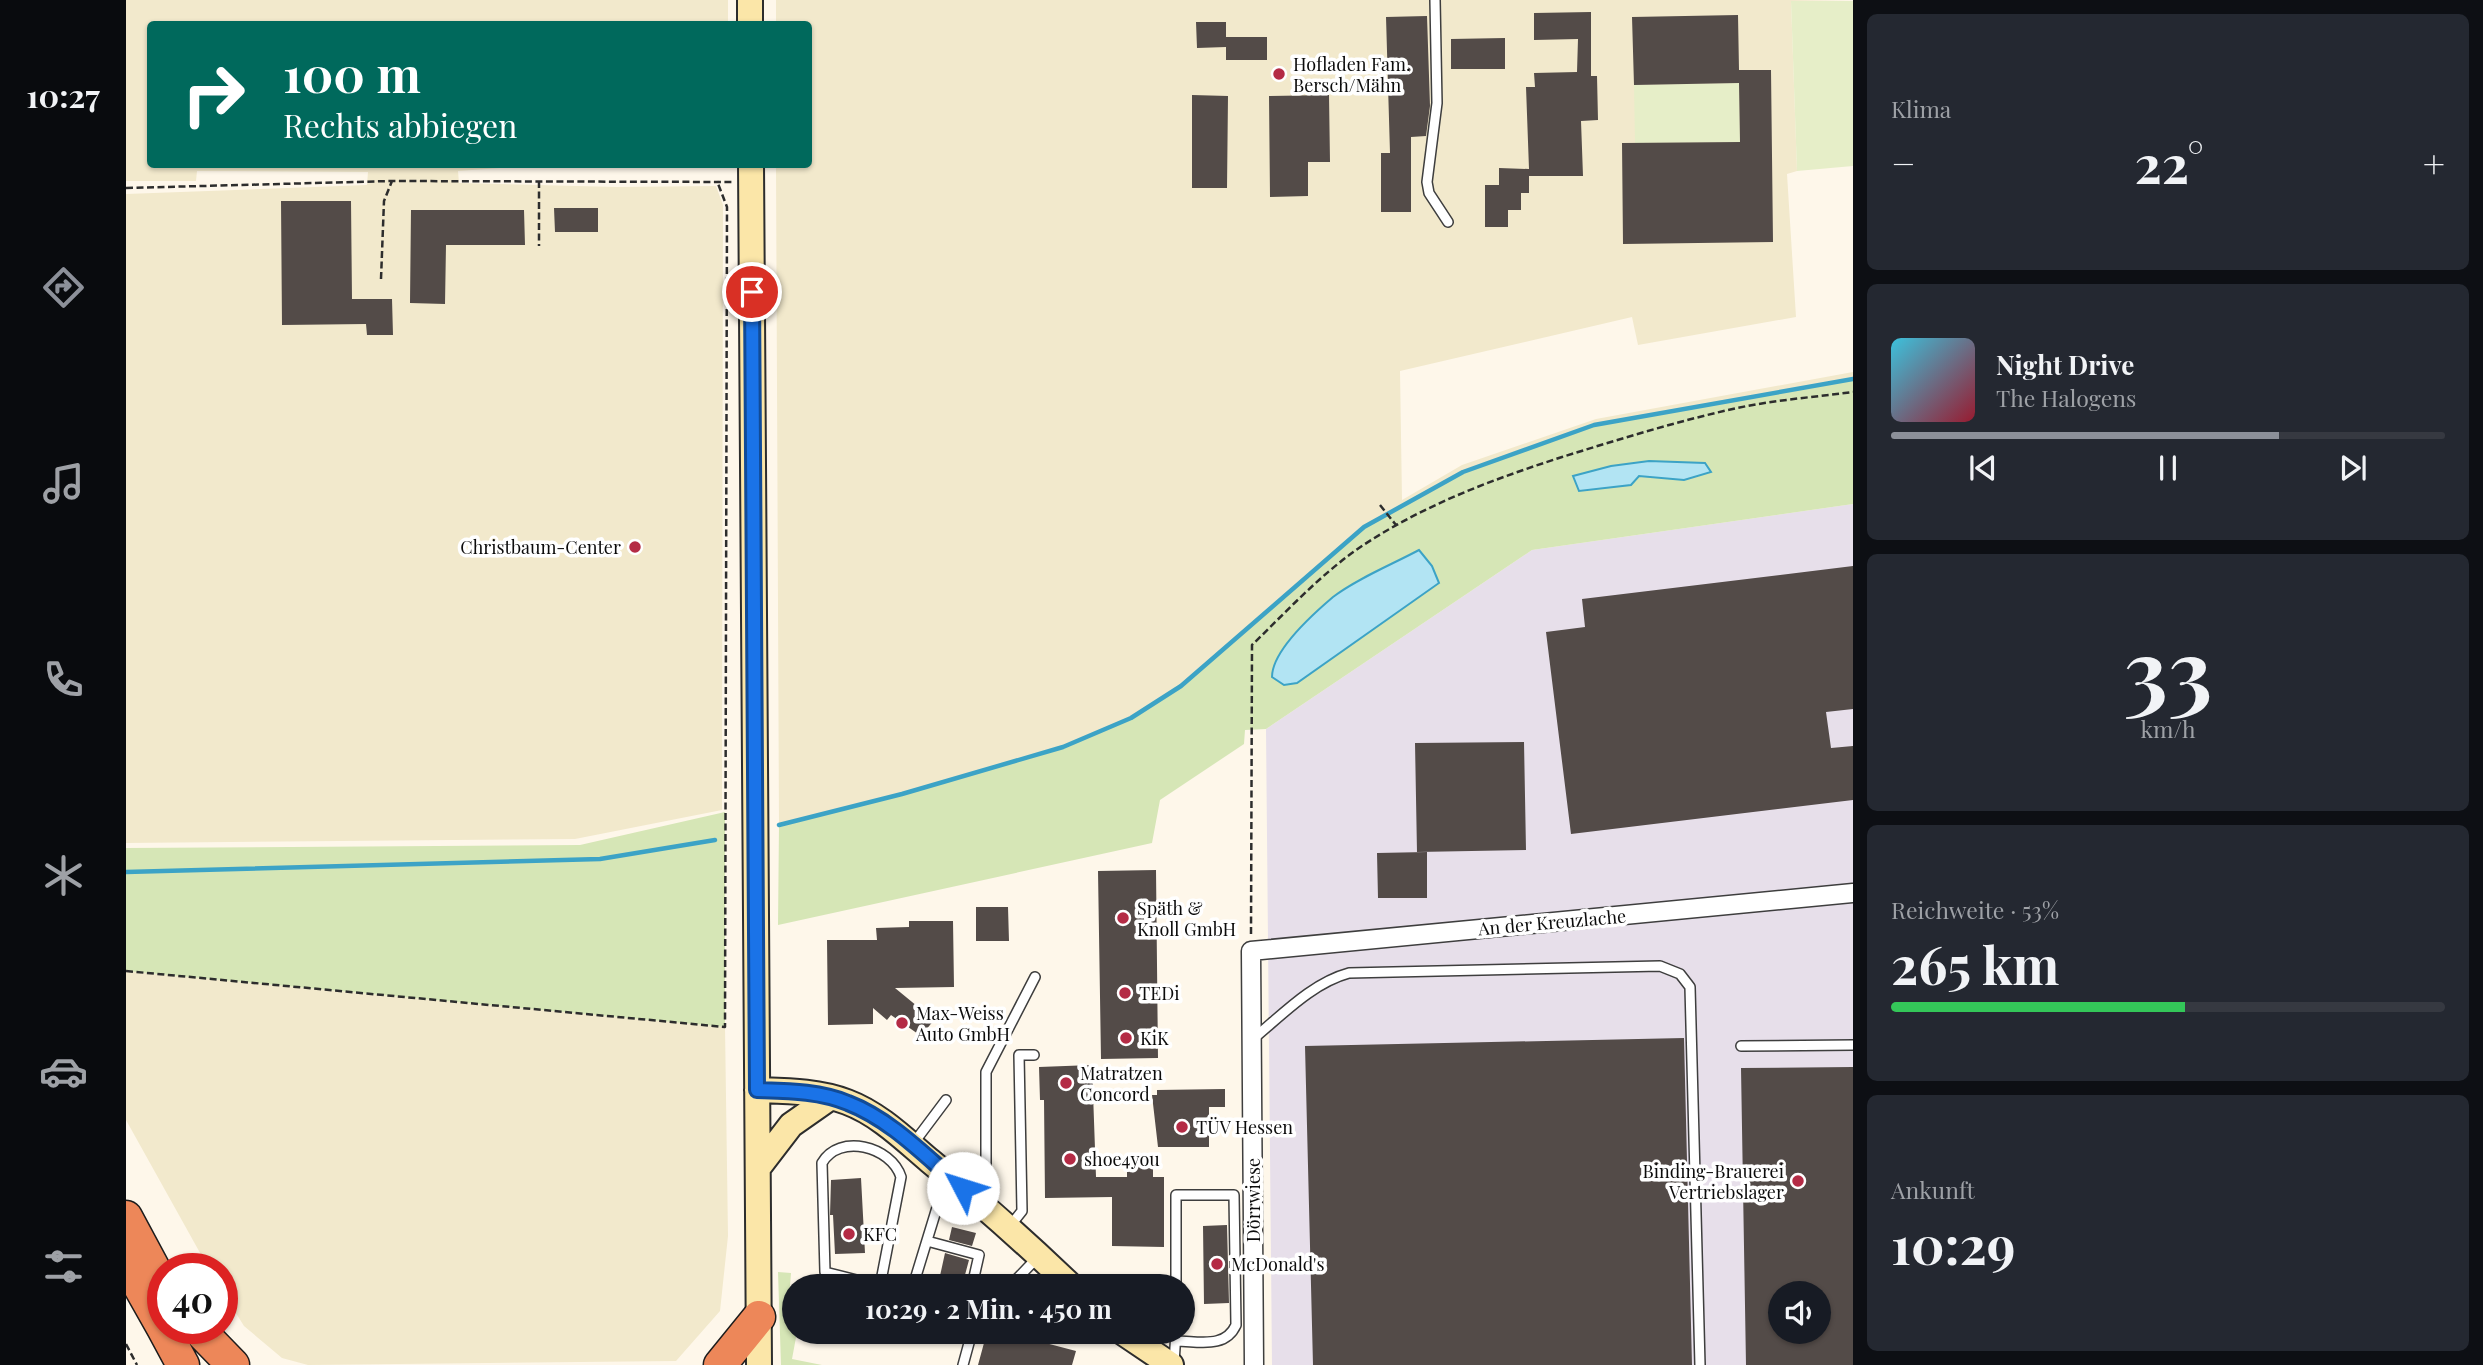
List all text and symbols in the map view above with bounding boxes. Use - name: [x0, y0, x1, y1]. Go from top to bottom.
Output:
- text: 100 m: [283, 40, 421, 105]
- icon: right: [168, 49, 259, 140]
- place label: Hofladen Fam. Bersch/Mähn: [1293, 52, 1411, 97]
- marker: Hofladen Fam. Bersch/Mähn: [1271, 66, 1287, 82]
- text: 10:27: [26, 73, 100, 116]
- text: Klima: [1891, 93, 1951, 124]
- text: Rechts abbiegen: [283, 103, 517, 146]
- text: 22°: [2135, 128, 2204, 197]
- text: −: [1891, 137, 1916, 188]
- text: +: [2423, 137, 2445, 188]
- pin: [722, 262, 782, 322]
- icon: directions: [39, 263, 88, 312]
- icon: arrive: [733, 273, 771, 311]
- text: Night Drive: [1996, 347, 2134, 382]
- text: The Halogens: [1996, 382, 2136, 413]
- icon: previous: [1964, 449, 2002, 487]
- icon: pause: [2149, 449, 2187, 487]
- icon: next: [2334, 449, 2372, 487]
- icon: music: [39, 459, 88, 508]
- place label: Christbaum-Center: [460, 535, 621, 559]
- marker: Christbaum-Center: [627, 539, 643, 555]
- text: 33: [2124, 607, 2212, 728]
- icon: phone: [39, 655, 88, 704]
- text: km/h: [2140, 713, 2196, 744]
- icon: climate: [39, 851, 88, 900]
- text: Reichweite · 53%: [1891, 894, 2059, 925]
- place label: Späth & Knoll GmbH: [1137, 896, 1236, 941]
- street label: An der Kreuzlache: [1476, 904, 1627, 941]
- marker: Späth & Knoll GmbH: [1115, 910, 1131, 926]
- text: 265 km: [1891, 929, 2059, 998]
- place label: TEDi: [1139, 981, 1179, 1005]
- marker: TEDi: [1117, 985, 1133, 1001]
- place label: Max-Weiss Auto GmbH: [915, 1001, 1010, 1046]
- marker: Max-Weiss Auto GmbH: [894, 1015, 910, 1031]
- place label: KiK: [1140, 1026, 1169, 1050]
- marker: KiK: [1118, 1030, 1134, 1046]
- icon: car: [39, 1047, 88, 1096]
- place label: Matratzen Concord: [1080, 1061, 1163, 1106]
- marker: Matratzen Concord: [1058, 1075, 1074, 1091]
- place label: TÜV Hessen: [1196, 1115, 1293, 1139]
- marker: TÜV Hessen: [1174, 1119, 1190, 1135]
- place label: shoe4you: [1084, 1147, 1160, 1171]
- position arrow: [926, 1151, 1000, 1225]
- marker: shoe4you: [1062, 1151, 1078, 1167]
- street label: Dörrwiese: [1241, 1158, 1265, 1242]
- place label: Binding-Brauerei Vertriebslager: [1643, 1159, 1784, 1204]
- marker: Binding-Brauerei Vertriebslager: [1790, 1173, 1806, 1189]
- text: Ankunft: [1891, 1174, 1975, 1205]
- text: 10:29: [1891, 1209, 2016, 1278]
- place label: KFC: [863, 1222, 897, 1246]
- marker: KFC: [841, 1226, 857, 1242]
- icon: filters: [39, 1242, 88, 1291]
- place label: McDonald's: [1231, 1252, 1325, 1276]
- speed limit sign: 40: [147, 1253, 238, 1344]
- marker: McDonald's: [1209, 1256, 1225, 1272]
- map controls: [1768, 1281, 1831, 1344]
- button: sound: [1768, 1281, 1831, 1344]
- text: 10:29 · 2 Min. · 450 m: [865, 1291, 1112, 1326]

